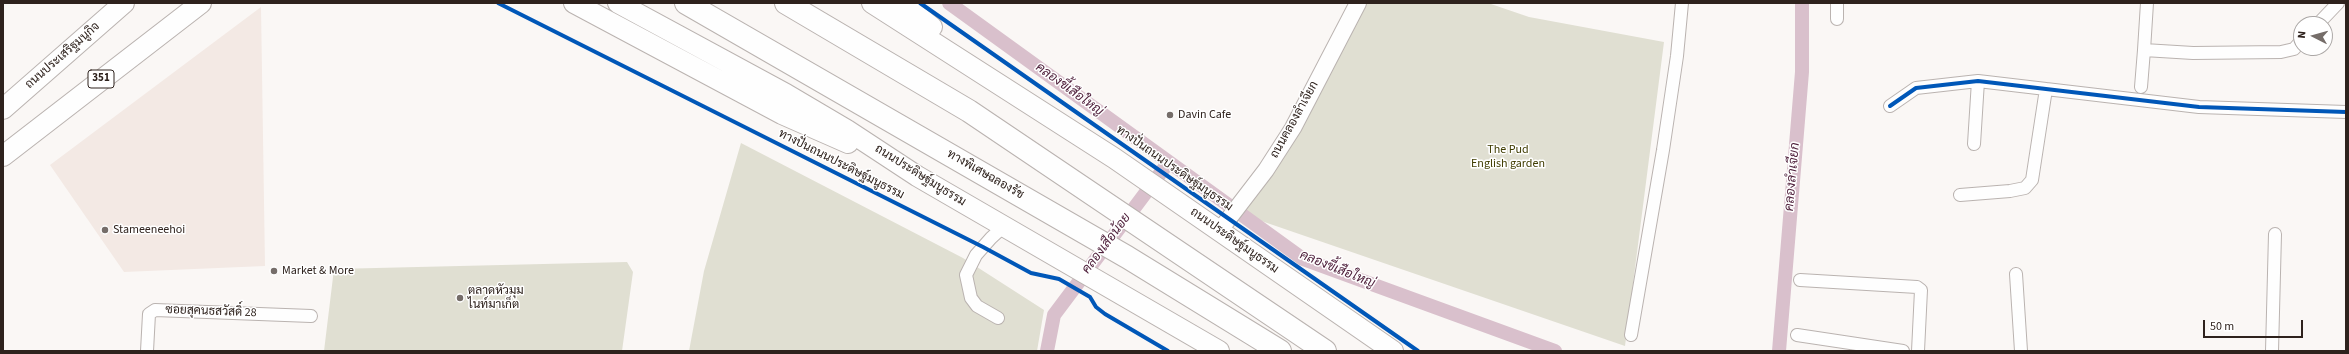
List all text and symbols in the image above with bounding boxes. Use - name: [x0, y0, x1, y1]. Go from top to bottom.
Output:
- north arrow: [2293, 16, 2333, 56]
- street label: ถนนประเสริฐมนูกิจ: [23, 20, 103, 92]
- text: N: [2294, 30, 2309, 39]
- water label: คลองขี้เสือใหญ่: [1032, 60, 1106, 120]
- road number: 351: [88, 70, 114, 88]
- street label: ถนนคลองลำเจียก: [1268, 79, 1322, 161]
- place label: Davin Cafe: [1178, 108, 1231, 122]
- marker: Davin Cafe: [1165, 110, 1175, 120]
- street label: ทางปั่นถนนประดิษฐ์มนูธรรม: [1113, 123, 1235, 215]
- street label: ทางปั่นถนนประดิษฐ์มนูธรรม: [776, 127, 906, 203]
- street label: ถนนประดิษฐ์มนูธรรม: [872, 142, 968, 210]
- water label: คลองลำเจียก: [1782, 142, 1804, 212]
- park label: The Pud English garden: [1471, 143, 1545, 171]
- street label: ทางพิเศษฉลองรัช: [944, 147, 1026, 203]
- street label: ถนนประดิษฐ์มนูธรรม: [1187, 205, 1281, 277]
- water label: คลองเสือน้อย: [1079, 211, 1135, 277]
- place label: Stameeneehoi: [113, 223, 185, 237]
- marker: Stameeneehoi: [100, 225, 110, 235]
- water label: คลองขี้เสือใหญ่: [1297, 248, 1377, 292]
- place label: Market & More: [282, 264, 354, 278]
- marker: Market & More: [269, 266, 279, 276]
- place label: ตลาดหัวมุม ไนท์มาเก็ต: [468, 284, 524, 312]
- marker: ตลาดหัวมุม ไนท์มาเก็ต: [455, 293, 465, 303]
- street label: ซอยสุคนธสวัสดิ์ 28: [165, 303, 257, 321]
- scale bar: [2205, 312, 2305, 338]
- text: 50 m: [2210, 318, 2234, 335]

